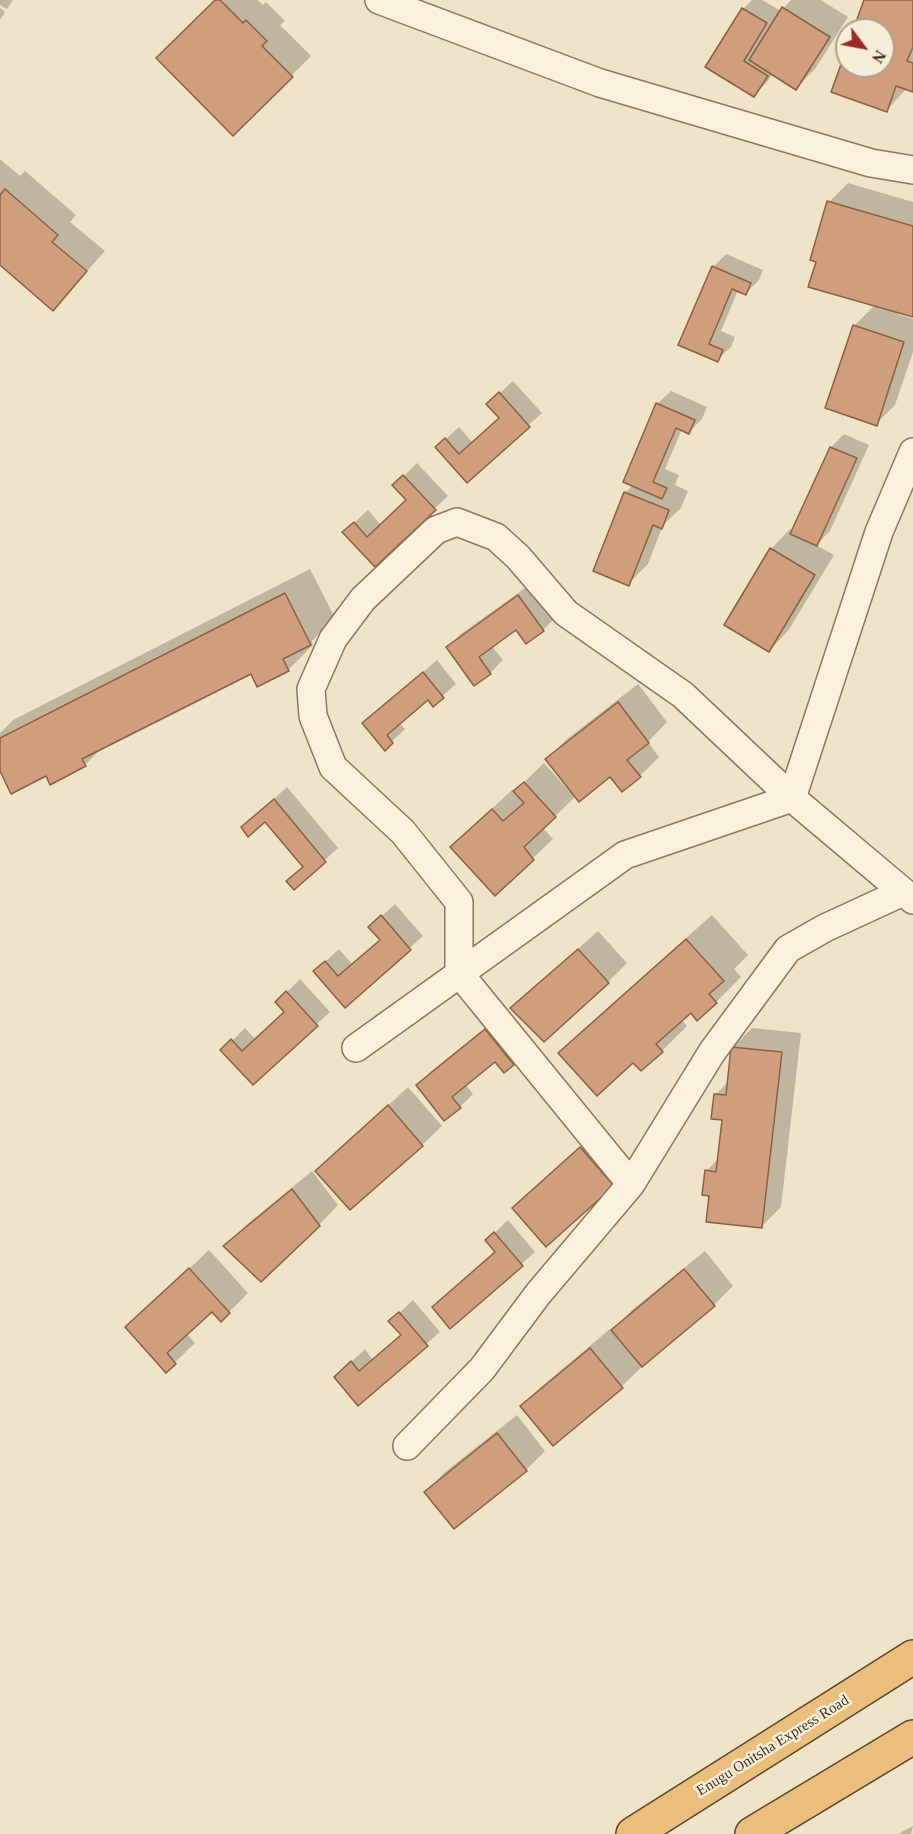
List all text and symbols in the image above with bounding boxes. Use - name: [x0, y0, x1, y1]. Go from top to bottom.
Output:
- north arrow: [835, 18, 895, 78]
- text: N: [869, 47, 889, 66]
- street label: Enugu Onitsha Express Road: [694, 1692, 852, 1800]

